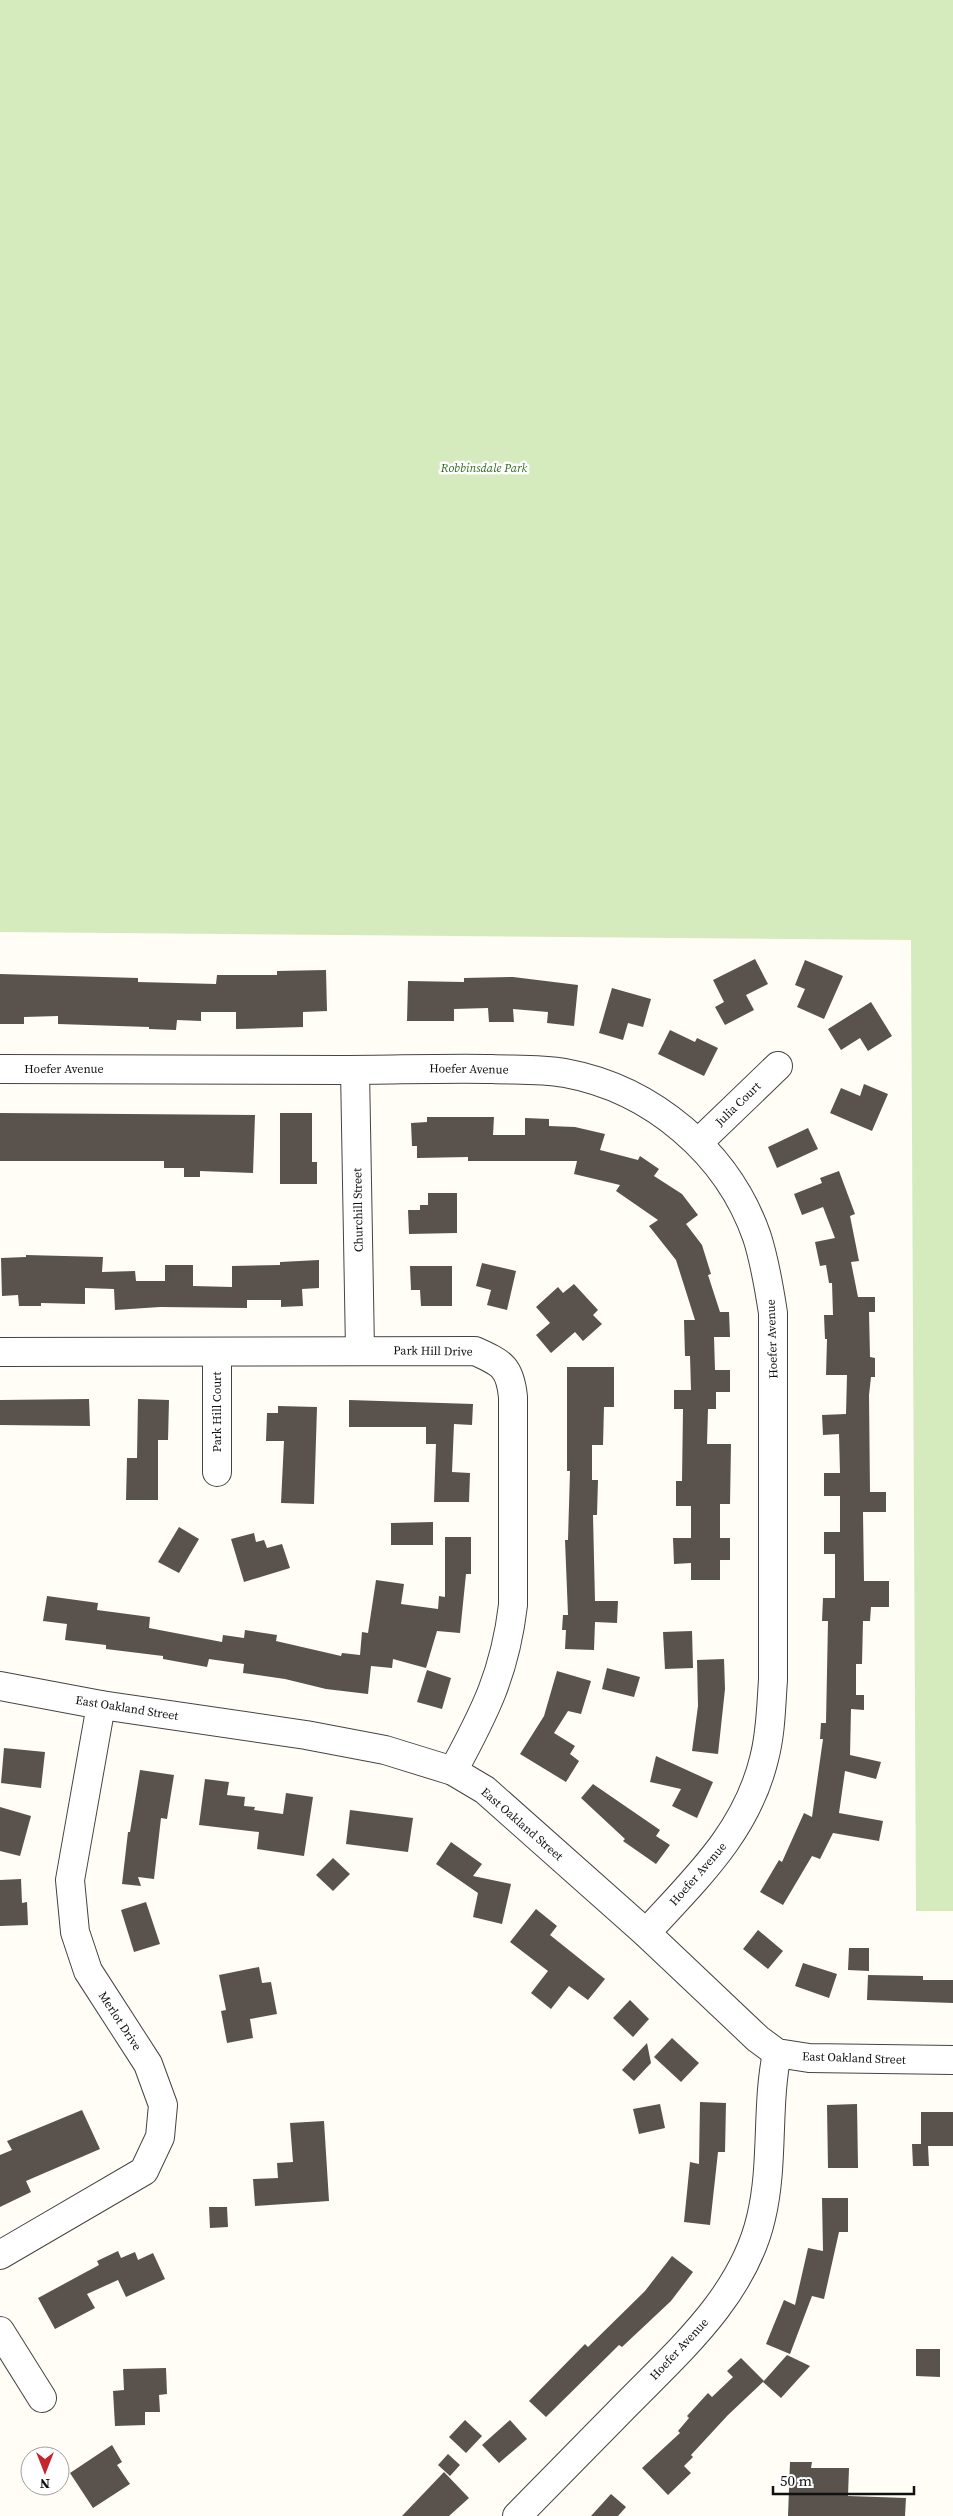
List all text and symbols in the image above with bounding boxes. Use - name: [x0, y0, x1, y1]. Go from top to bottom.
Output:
- park label: Robbinsdale Park: [440, 460, 528, 476]
- street label: Hoefer Avenue: [429, 1060, 509, 1078]
- street label: Hoefer Avenue: [24, 1061, 104, 1077]
- street label: Julia Court: [711, 1078, 764, 1130]
- street label: Churchill Street: [349, 1168, 367, 1252]
- street label: Hoefer Avenue: [763, 1299, 781, 1379]
- street label: Park Hill Drive: [393, 1342, 473, 1360]
- street label: Park Hill Court: [209, 1372, 225, 1452]
- street label: East Oakland Street: [74, 1692, 180, 1724]
- street label: East Oakland Street: [478, 1784, 566, 1864]
- street label: Hoefer Avenue: [666, 1839, 730, 1909]
- street label: Merlot Drive: [95, 1988, 145, 2054]
- street label: East Oakland Street: [802, 2048, 906, 2068]
- street label: Hoefer Avenue: [646, 2315, 712, 2383]
- north arrow: [20, 2446, 70, 2496]
- scale bar: [773, 2464, 914, 2496]
- text: 50 m: [780, 2470, 812, 2491]
- text: N: [40, 2474, 50, 2494]

